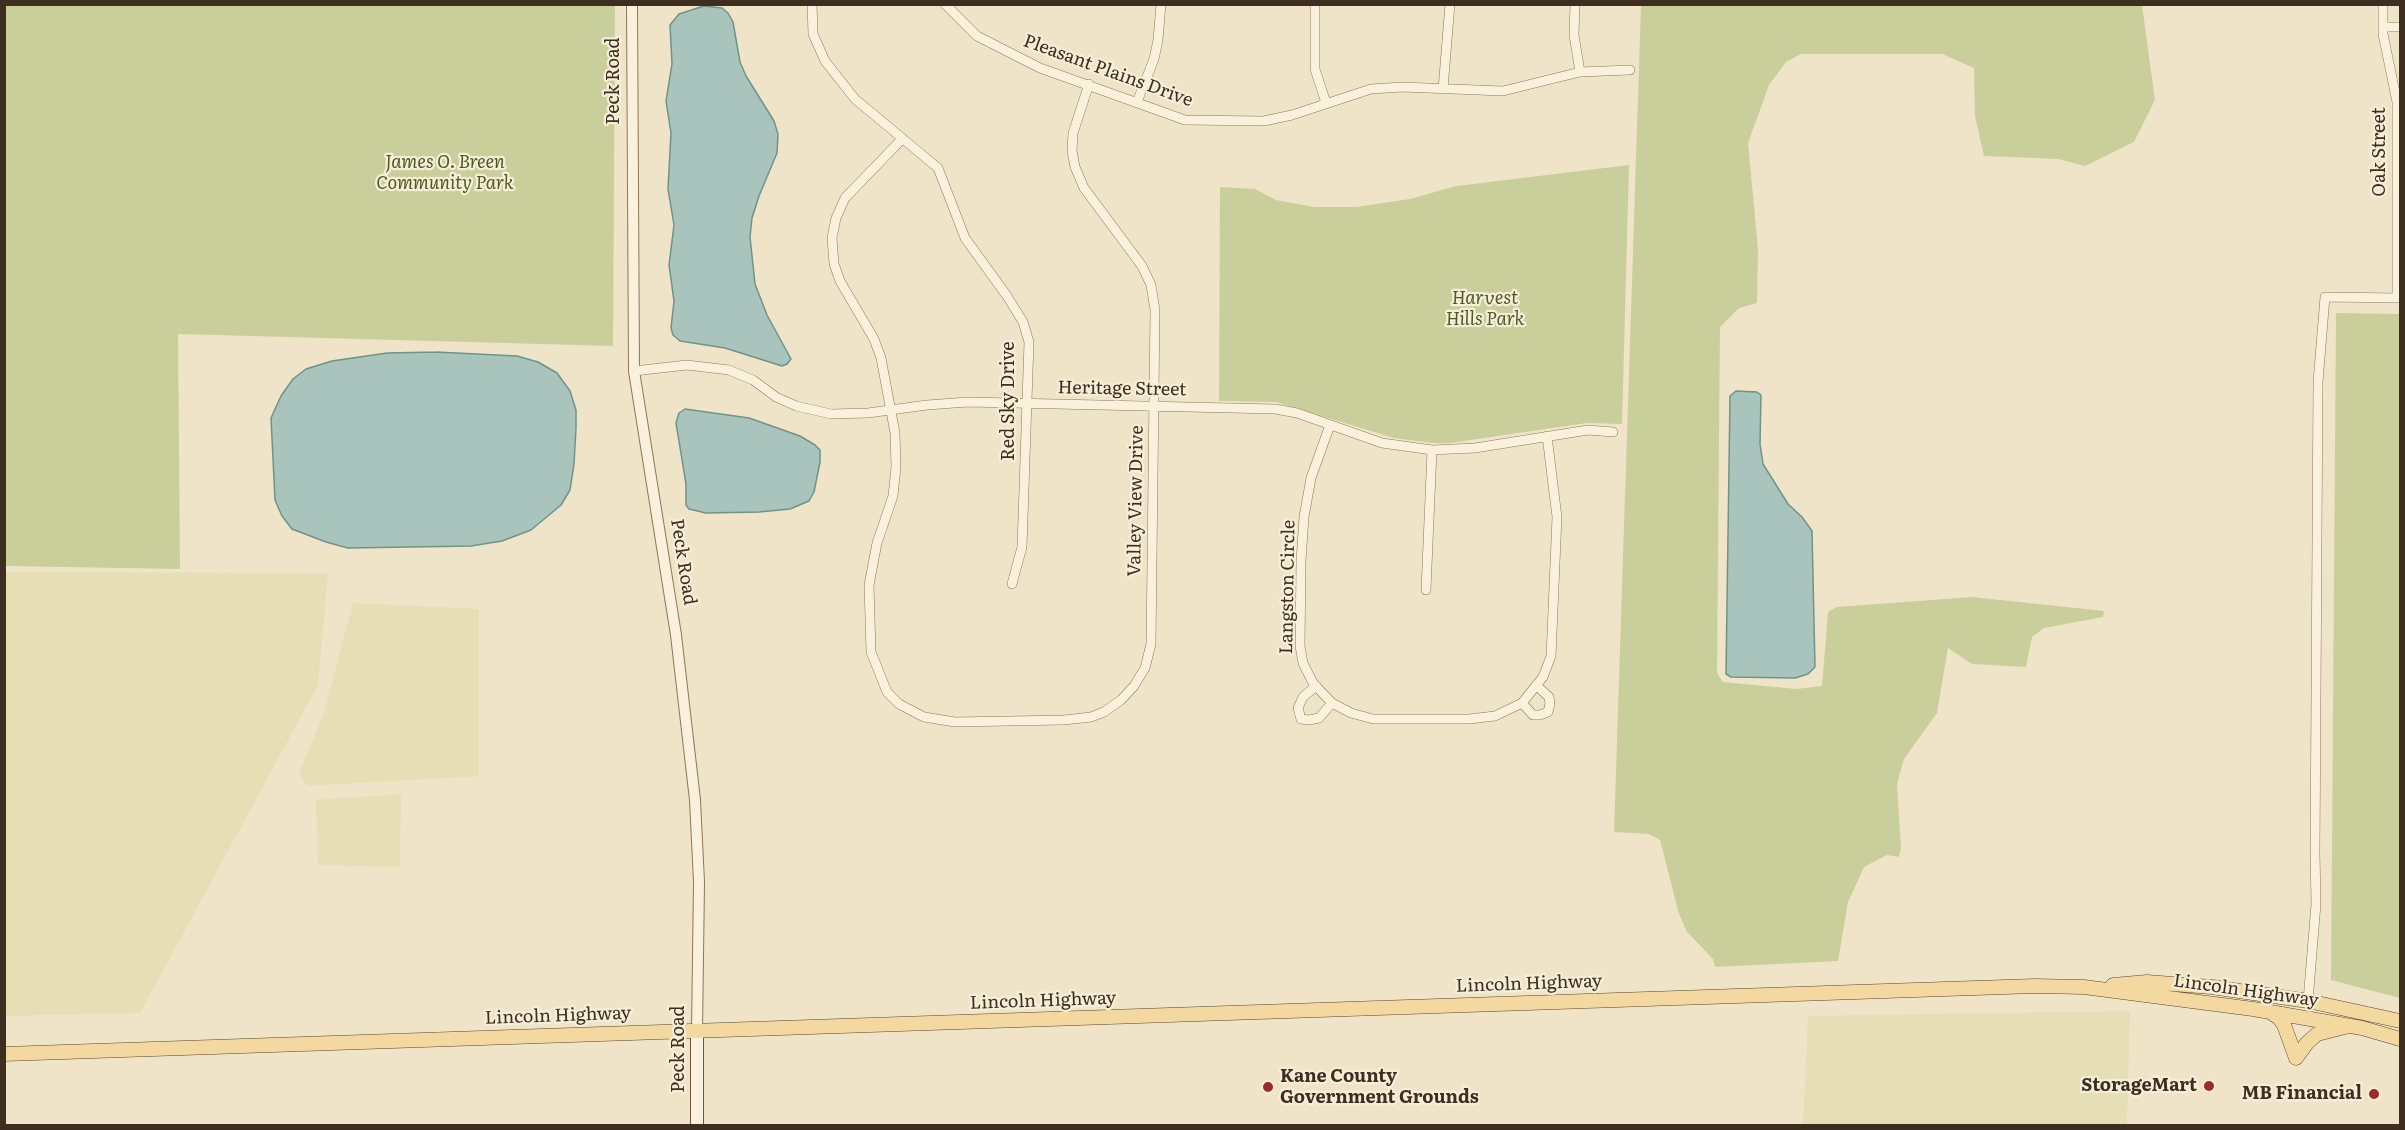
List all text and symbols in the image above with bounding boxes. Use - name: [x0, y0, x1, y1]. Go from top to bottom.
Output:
- street label: Pleasant Plains Drive: [1020, 30, 1196, 112]
- street label: Peck Road: [603, 37, 625, 125]
- street label: Oak Street: [2369, 107, 2391, 197]
- park label: James O. Breen Community Park: [376, 152, 514, 195]
- park label: Harvest Hills Park: [1446, 288, 1524, 330]
- street label: Red Sky Drive: [998, 341, 1020, 461]
- street label: Heritage Street: [1057, 377, 1187, 401]
- street label: Valley View Drive: [1124, 425, 1148, 577]
- street label: Peck Road: [666, 517, 700, 607]
- street label: Langston Circle: [1276, 520, 1300, 654]
- street label: Lincoln Highway: [2172, 970, 2320, 1012]
- street label: Lincoln Highway: [1455, 971, 1603, 997]
- street label: Lincoln Highway: [969, 988, 1117, 1014]
- street label: Lincoln Highway: [484, 1003, 632, 1029]
- street label: Peck Road: [668, 1005, 690, 1093]
- place label: Kane County Government Grounds: [1280, 1066, 1479, 1108]
- place label: StorageMart: [2081, 1075, 2197, 1097]
- marker: StorageMart: [2202, 1079, 2216, 1093]
- marker: Kane County Government Grounds: [1261, 1080, 1275, 1094]
- place label: MB Financial: [2242, 1083, 2362, 1105]
- marker: MB Financial: [2367, 1087, 2381, 1101]

